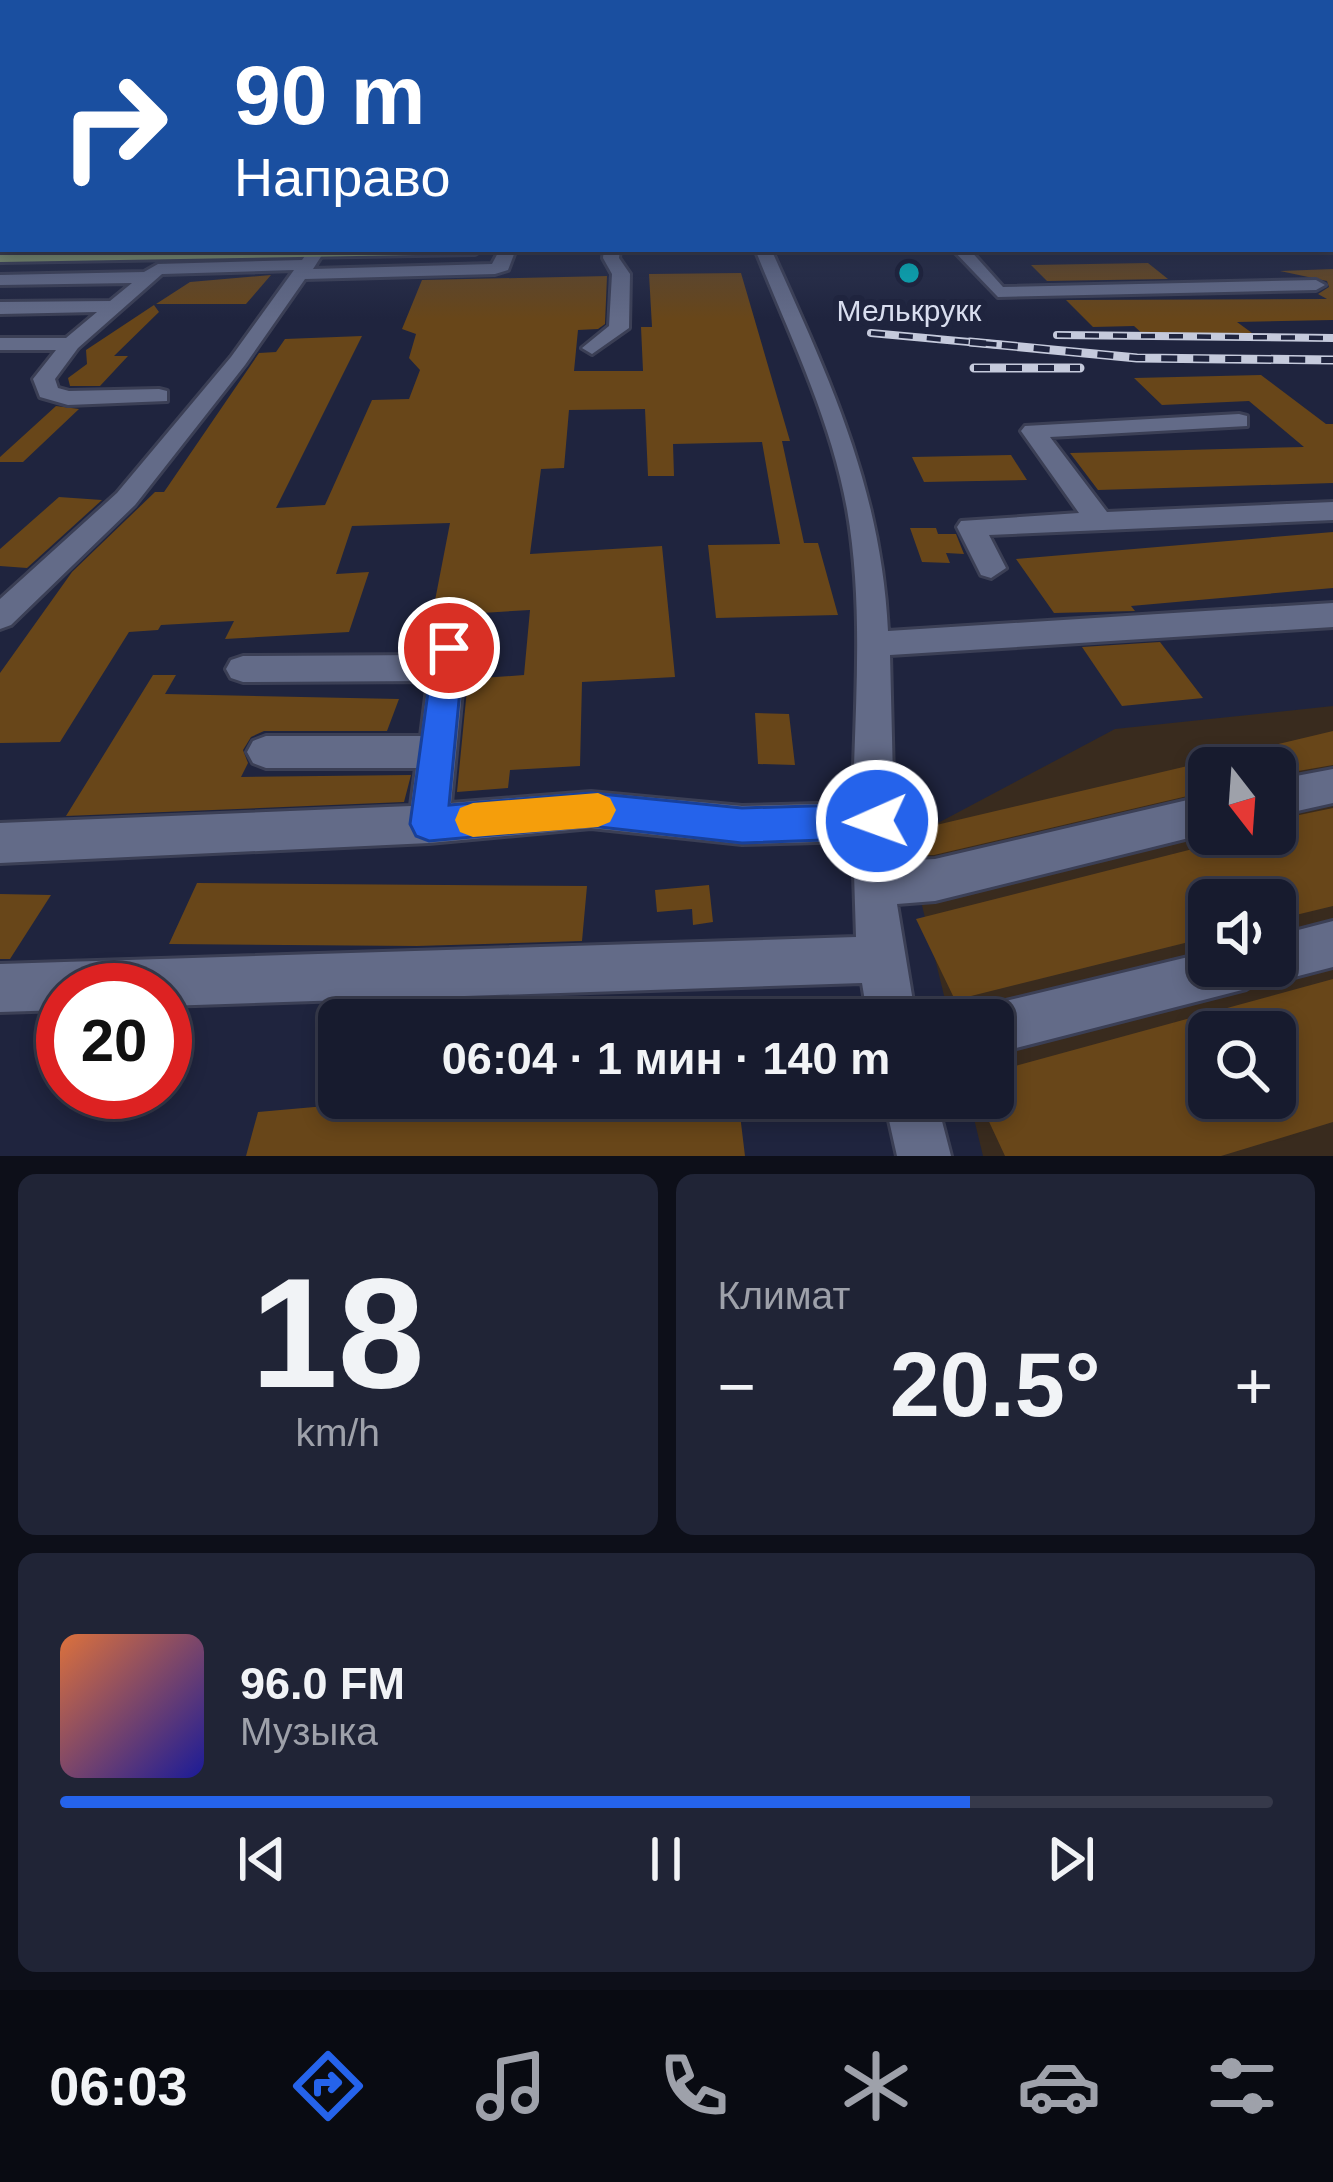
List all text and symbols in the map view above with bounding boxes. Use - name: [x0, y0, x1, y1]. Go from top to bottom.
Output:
- icon: right: [36, 48, 192, 204]
- text: 90 m: [234, 48, 425, 142]
- text: Направо: [234, 147, 450, 207]
- marker: Мелькрукк: [896, 260, 922, 286]
- place label: Мелькрукк: [837, 294, 982, 327]
- pin: [398, 597, 500, 699]
- icon: arrive: [416, 615, 482, 681]
- north arrow: [1188, 747, 1296, 855]
- map controls: [1188, 747, 1296, 1119]
- position arrow: [814, 758, 940, 884]
- button: sound: [1188, 879, 1296, 987]
- speed limit sign: 20: [36, 963, 192, 1119]
- button: search: [1188, 1011, 1296, 1119]
- text: 06:04 · 1 мин · 140 m: [442, 1033, 890, 1084]
- text: 18: [251, 1246, 425, 1420]
- text: Климат: [718, 1274, 850, 1317]
- text: 20.5°: [890, 1335, 1101, 1435]
- text: −: [718, 1349, 756, 1423]
- text: +: [1234, 1349, 1273, 1423]
- text: km/h: [295, 1411, 380, 1454]
- text: 96.0 FM: [240, 1658, 405, 1709]
- text: Музыка: [240, 1710, 378, 1753]
- icon: previous: [229, 1826, 295, 1892]
- icon: pause: [633, 1826, 699, 1892]
- icon: next: [1038, 1826, 1104, 1892]
- icon: directions: [286, 2044, 370, 2128]
- icon: music: [469, 2044, 553, 2128]
- icon: phone: [652, 2044, 736, 2128]
- icon: climate: [834, 2044, 918, 2128]
- icon: car: [1017, 2044, 1101, 2128]
- icon: filters: [1200, 2044, 1284, 2128]
- text: 06:03: [49, 2056, 187, 2116]

